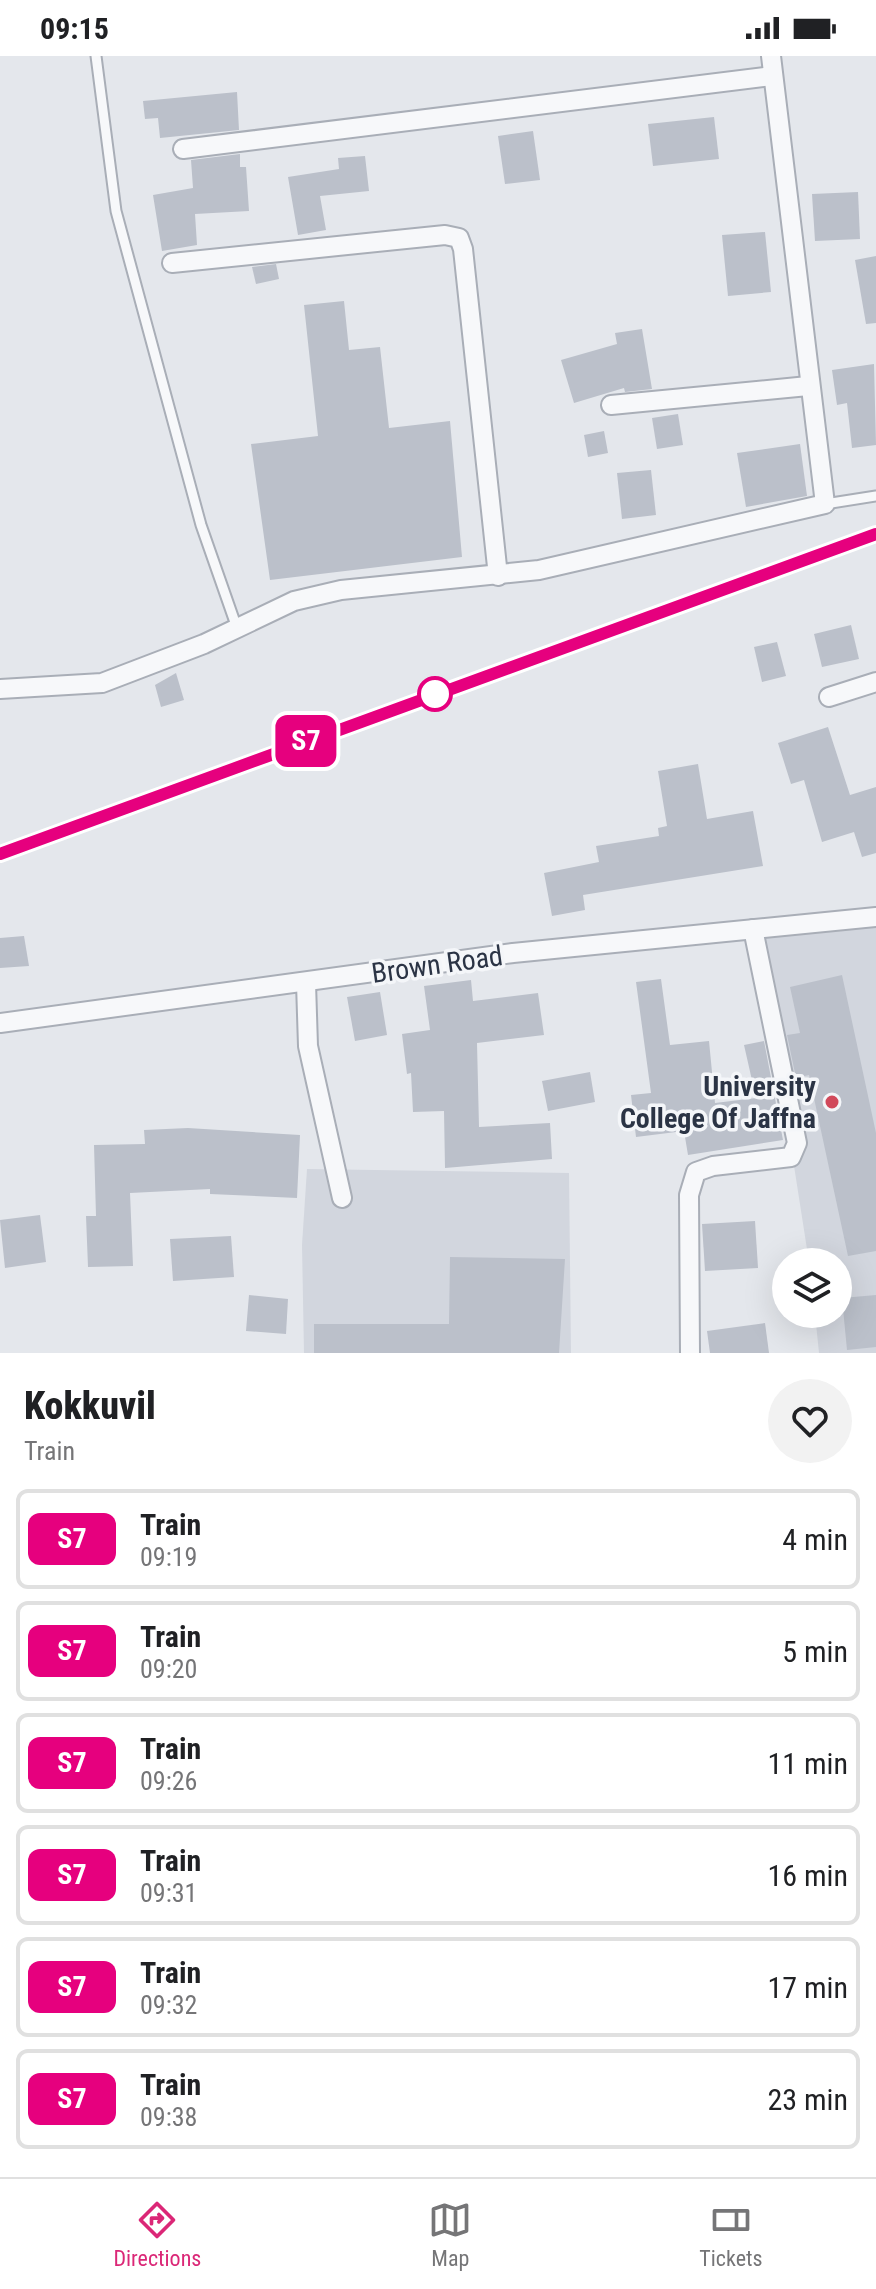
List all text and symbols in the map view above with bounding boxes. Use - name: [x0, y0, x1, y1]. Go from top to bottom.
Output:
- text: 09:15: [40, 11, 109, 46]
- unlabelled marker: [418, 677, 452, 711]
- line badge: S7: [270, 715, 342, 767]
- text: S7: [291, 724, 321, 757]
- street label: Brown Road: [369, 939, 505, 990]
- place label: University College Of Jaffna: [620, 1070, 817, 1135]
- marker: University College Of Jaffna: [823, 1093, 841, 1111]
- map controls: [772, 1248, 852, 1328]
- button: layers: [772, 1248, 852, 1328]
- button: heart: [768, 1379, 852, 1463]
- text: Kokkuvil: [24, 1384, 156, 1428]
- text: Train: [24, 1436, 75, 1466]
- text: Train: [140, 1507, 201, 1542]
- text: S7: [57, 1522, 87, 1555]
- text: 4 min: [782, 1522, 848, 1557]
- text: 09:19: [140, 1542, 197, 1572]
- text: Train: [140, 1619, 201, 1654]
- text: S7: [57, 1634, 87, 1667]
- text: 5 min: [782, 1634, 848, 1669]
- text: 09:20: [140, 1654, 197, 1684]
- text: Train: [140, 1731, 201, 1766]
- text: S7: [57, 1746, 87, 1779]
- text: 11 min: [767, 1746, 848, 1781]
- text: 09:26: [140, 1766, 197, 1796]
- text: Train: [140, 1843, 201, 1878]
- text: S7: [57, 1858, 87, 1891]
- text: 16 min: [767, 1858, 848, 1893]
- text: 09:31: [140, 1878, 197, 1908]
- text: Train: [140, 1955, 201, 1990]
- text: S7: [57, 1970, 87, 2003]
- text: 17 min: [767, 1970, 848, 2005]
- text: 09:32: [140, 1990, 197, 2020]
- text: Train: [140, 2067, 201, 2102]
- text: S7: [57, 2082, 87, 2115]
- text: 23 min: [767, 2082, 848, 2117]
- text: 09:38: [140, 2102, 197, 2132]
- tab: Directions: [113, 2198, 201, 2271]
- tab: Map: [428, 2198, 472, 2271]
- tab: Tickets: [699, 2198, 763, 2271]

